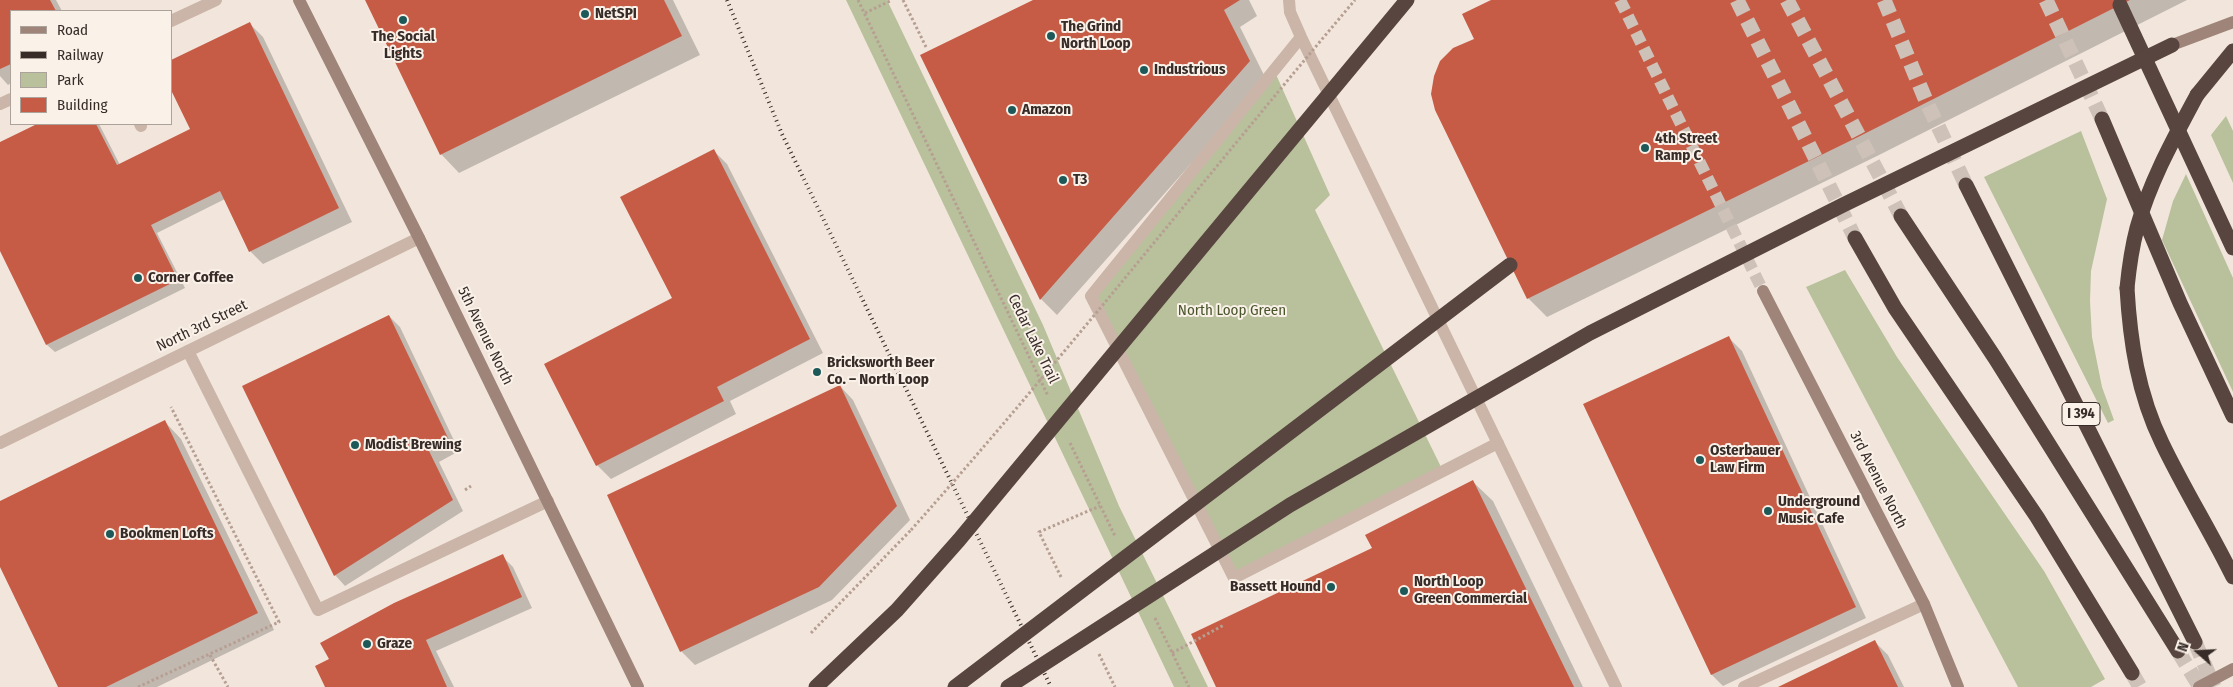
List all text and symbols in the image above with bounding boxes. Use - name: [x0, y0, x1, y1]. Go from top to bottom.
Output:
- place label: NetSPI: [595, 5, 637, 23]
- marker: NetSPI: [579, 8, 591, 20]
- legend: [10, 10, 172, 125]
- marker: The Social Lights: [397, 14, 409, 26]
- place label: The Grind North Loop: [1061, 18, 1131, 53]
- text: Road: [57, 21, 88, 39]
- place label: The Social Lights: [371, 28, 435, 63]
- marker: The Grind North Loop: [1045, 30, 1057, 42]
- text: Railway: [57, 46, 104, 64]
- place label: Industrious: [1154, 61, 1225, 79]
- marker: Industrious: [1138, 64, 1150, 76]
- text: Park: [57, 71, 84, 89]
- text: Building: [57, 96, 108, 114]
- place label: Amazon: [1022, 101, 1071, 119]
- marker: Amazon: [1006, 104, 1018, 116]
- place label: 4th Street Ramp C: [1655, 130, 1718, 165]
- marker: 4th Street Ramp C: [1639, 142, 1651, 154]
- place label: T3: [1073, 171, 1087, 189]
- marker: T3: [1057, 174, 1069, 186]
- place label: Corner Coffee: [148, 269, 234, 287]
- marker: Corner Coffee: [132, 272, 144, 284]
- street label: 5th Avenue North: [454, 284, 516, 388]
- street label: Cedar Lake Trail: [1004, 292, 1062, 386]
- street label: North 3rd Street: [154, 296, 250, 356]
- park label: North Loop Green: [1178, 302, 1286, 320]
- place label: Bricksworth Beer Co. – North Loop: [827, 354, 934, 389]
- marker: Bricksworth Beer Co. – North Loop: [811, 366, 823, 378]
- road number: I 394: [2062, 402, 2100, 426]
- street label: 3rd Avenue North: [1846, 428, 1910, 532]
- place label: Modist Brewing: [365, 436, 461, 454]
- marker: Modist Brewing: [349, 439, 361, 451]
- place label: Osterbauer Law Firm: [1710, 442, 1780, 477]
- marker: Osterbauer Law Firm: [1694, 454, 1706, 466]
- place label: Underground Music Cafe: [1778, 493, 1860, 528]
- marker: Underground Music Cafe: [1762, 505, 1774, 517]
- place label: Bookmen Lofts: [120, 525, 214, 543]
- marker: Bookmen Lofts: [104, 528, 116, 540]
- place label: North Loop Green Commercial: [1414, 573, 1527, 608]
- place label: Bassett Hound: [1230, 578, 1321, 596]
- marker: Bassett Hound: [1325, 581, 1337, 593]
- marker: North Loop Green Commercial: [1398, 585, 1410, 597]
- north arrow: [2173, 627, 2223, 677]
- place label: Graze: [377, 635, 412, 653]
- marker: Graze: [361, 638, 373, 650]
- text: N: [2174, 640, 2193, 654]

